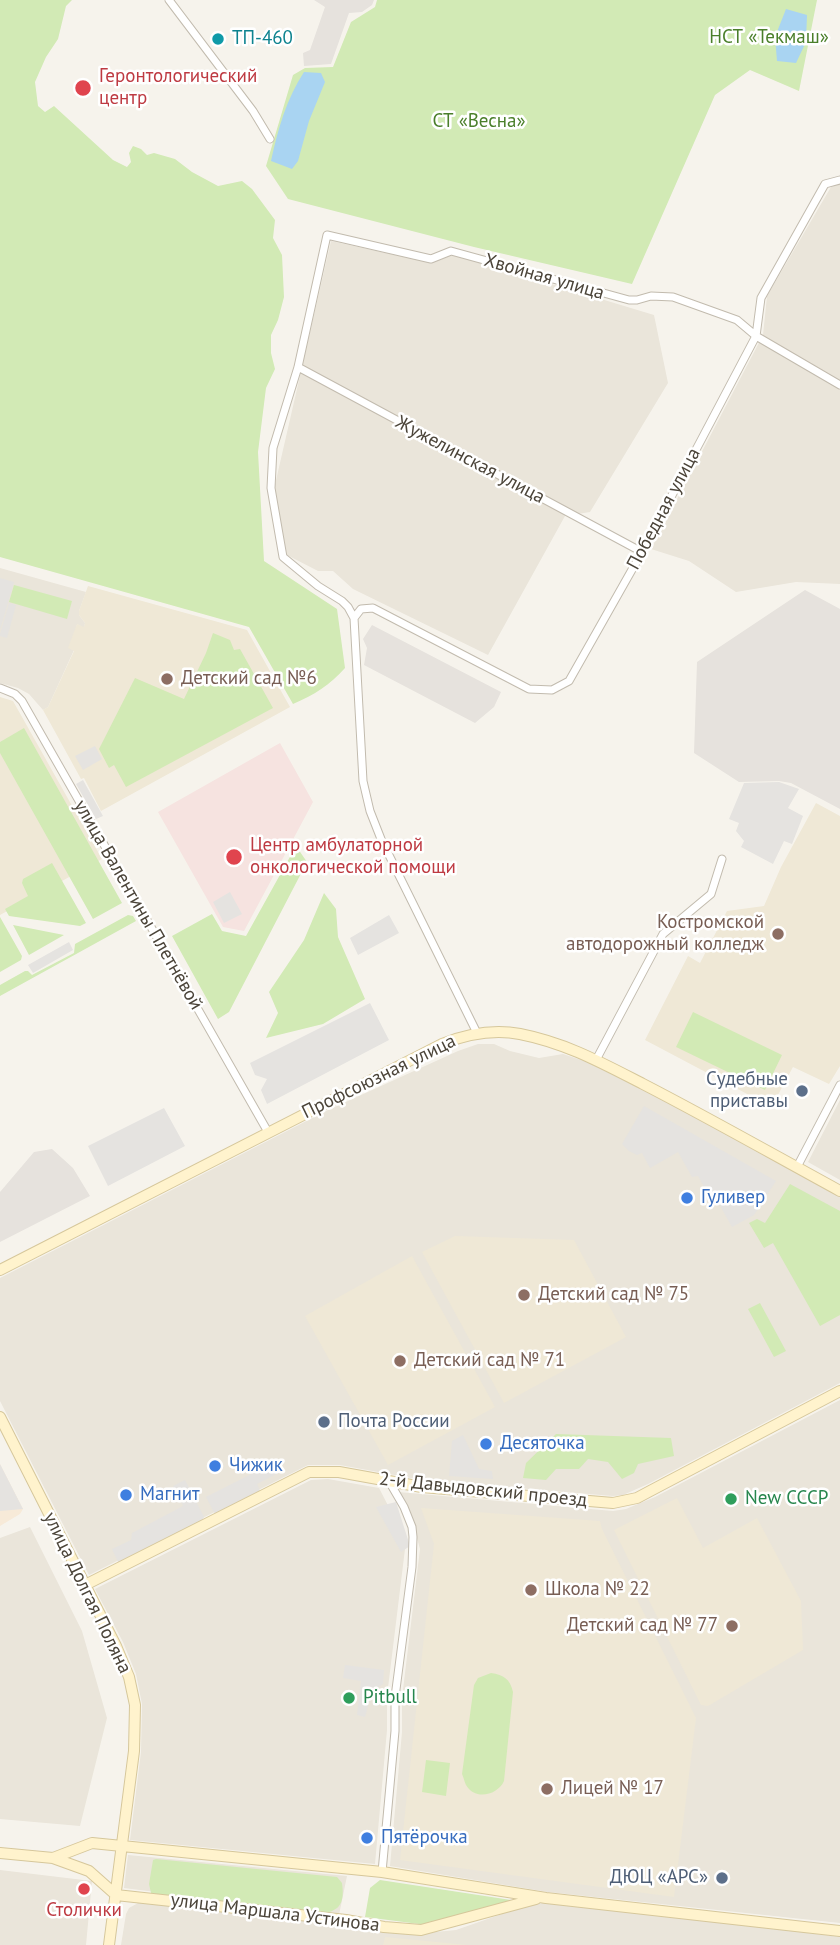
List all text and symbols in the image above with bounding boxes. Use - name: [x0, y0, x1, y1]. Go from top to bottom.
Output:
- park label: НСТ «Текмаш»: [709, 27, 829, 49]
- place label: ТП-460: [232, 28, 293, 50]
- marker: ТП-460: [210, 31, 226, 47]
- place label: Геронтологический центр: [99, 66, 257, 110]
- marker: Геронтологический центр: [73, 78, 93, 98]
- park label: СТ «Весна»: [432, 111, 526, 133]
- street label: Хвойная улица: [481, 249, 607, 305]
- street label: Жужелинская улица: [392, 411, 548, 509]
- street label: Победная улица: [622, 444, 706, 574]
- place label: Детский сад №6: [181, 668, 317, 690]
- marker: Детский сад №6: [159, 671, 175, 687]
- street label: улица Валентины Плетнёвой: [69, 796, 207, 1014]
- place label: Центр амбулаторной онкологической помощи: [250, 835, 456, 879]
- marker: Центр амбулаторной онкологической помощи: [224, 847, 244, 867]
- place label: Костромской автодорожный колледж: [566, 912, 764, 956]
- marker: Костромской автодорожный колледж: [770, 926, 786, 942]
- street label: Профсоюзная улица: [298, 1030, 460, 1124]
- place label: Судебные приставы: [706, 1069, 788, 1113]
- marker: Судебные приставы: [794, 1083, 810, 1099]
- place label: Гуливер: [701, 1187, 765, 1209]
- marker: Гуливер: [679, 1190, 695, 1206]
- place label: Детский сад № 75: [538, 1284, 689, 1306]
- marker: Детский сад № 75: [516, 1287, 532, 1303]
- place label: Детский сад № 71: [414, 1350, 565, 1372]
- marker: Детский сад № 71: [392, 1353, 408, 1369]
- place label: Почта России: [338, 1411, 450, 1433]
- marker: Почта России: [316, 1414, 332, 1430]
- place label: Десяточка: [500, 1433, 585, 1455]
- marker: Десяточка: [478, 1436, 494, 1452]
- place label: Чижик: [229, 1455, 283, 1477]
- marker: Чижик: [207, 1458, 223, 1474]
- street label: 2-й Давыдовский проезд: [378, 1468, 588, 1512]
- place label: Магнит: [140, 1484, 200, 1506]
- marker: Магнит: [118, 1487, 134, 1503]
- place label: New СССР: [745, 1488, 828, 1510]
- marker: New СССР: [723, 1491, 739, 1507]
- street label: улица Долгая Поляна: [38, 1509, 136, 1677]
- place label: Школа № 22: [545, 1579, 650, 1601]
- marker: Школа № 22: [523, 1582, 539, 1598]
- place label: Детский сад № 77: [567, 1615, 718, 1637]
- marker: Детский сад № 77: [724, 1618, 740, 1634]
- place label: Pitbull: [363, 1687, 417, 1709]
- marker: Pitbull: [341, 1690, 357, 1706]
- place label: Лицей № 17: [561, 1778, 664, 1800]
- marker: Лицей № 17: [539, 1781, 555, 1797]
- place label: Пятёрочка: [381, 1827, 468, 1849]
- marker: Пятёрочка: [359, 1830, 375, 1846]
- place label: ДЮЦ «АРС»: [610, 1867, 708, 1889]
- marker: ДЮЦ «АРС»: [714, 1870, 730, 1886]
- marker: Столички: [76, 1881, 92, 1897]
- street label: улица Маршала Устинова: [169, 1889, 381, 1937]
- place label: Столички: [46, 1900, 122, 1922]

